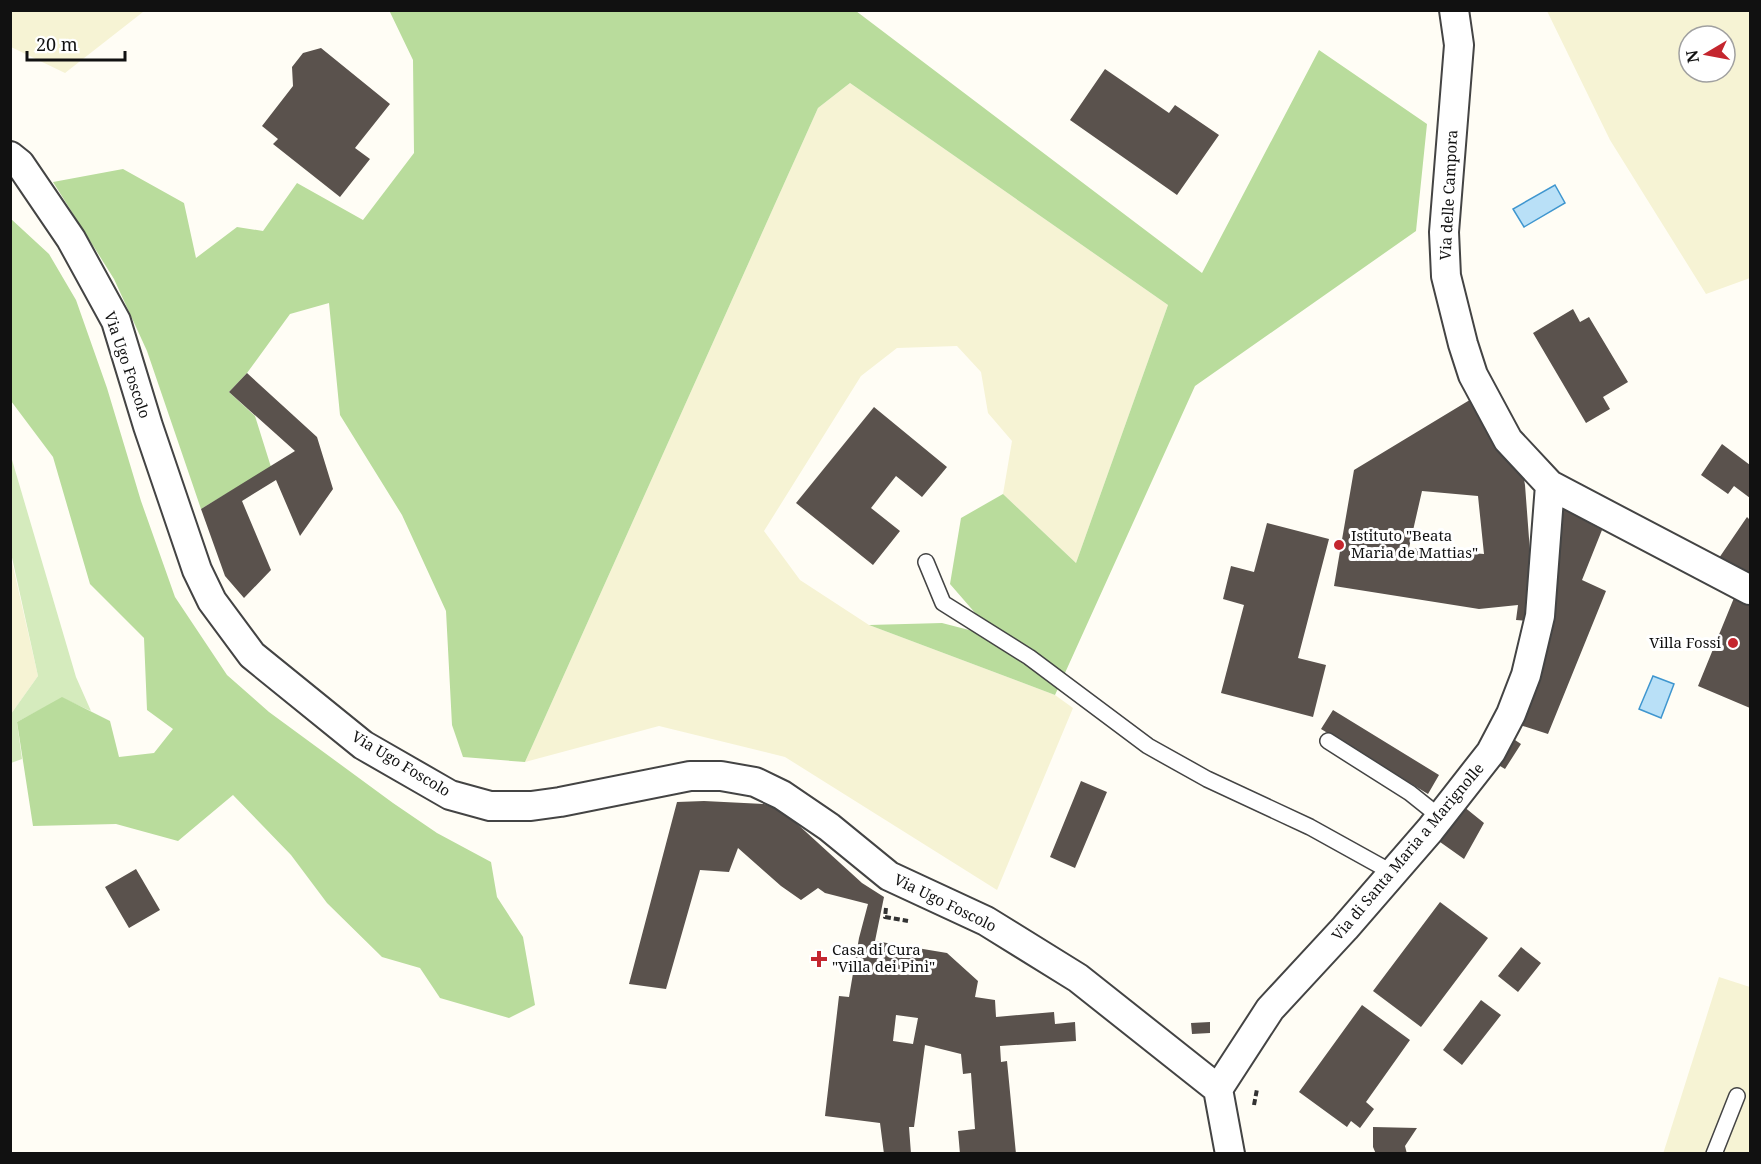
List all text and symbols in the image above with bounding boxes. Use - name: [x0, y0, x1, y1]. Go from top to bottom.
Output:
- scale bar: [27, 24, 124, 62]
- north arrow: [1677, 24, 1737, 84]
- text: 20 m: [36, 32, 78, 56]
- text: N: [1680, 48, 1704, 65]
- street label: Via delle Campora: [1435, 129, 1461, 261]
- street label: Via Ugo Foscolo: [100, 309, 156, 421]
- place label: Istituto "Beata Maria de Mattias": [1351, 525, 1478, 562]
- marker: Istituto "Beata Maria de Mattias": [1332, 538, 1346, 552]
- place label: Villa Fossi: [1649, 632, 1721, 652]
- marker: Villa Fossi: [1726, 636, 1740, 650]
- street label: Via Ugo Foscolo: [349, 726, 455, 800]
- street label: Via di Santa Maria a Marignolle: [1327, 758, 1488, 944]
- street label: Via Ugo Foscolo: [891, 869, 1000, 936]
- place label: Casa di Cura "Villa dei Pini": [832, 939, 935, 976]
- marker: Casa di Cura "Villa dei Pini": [810, 950, 828, 968]

